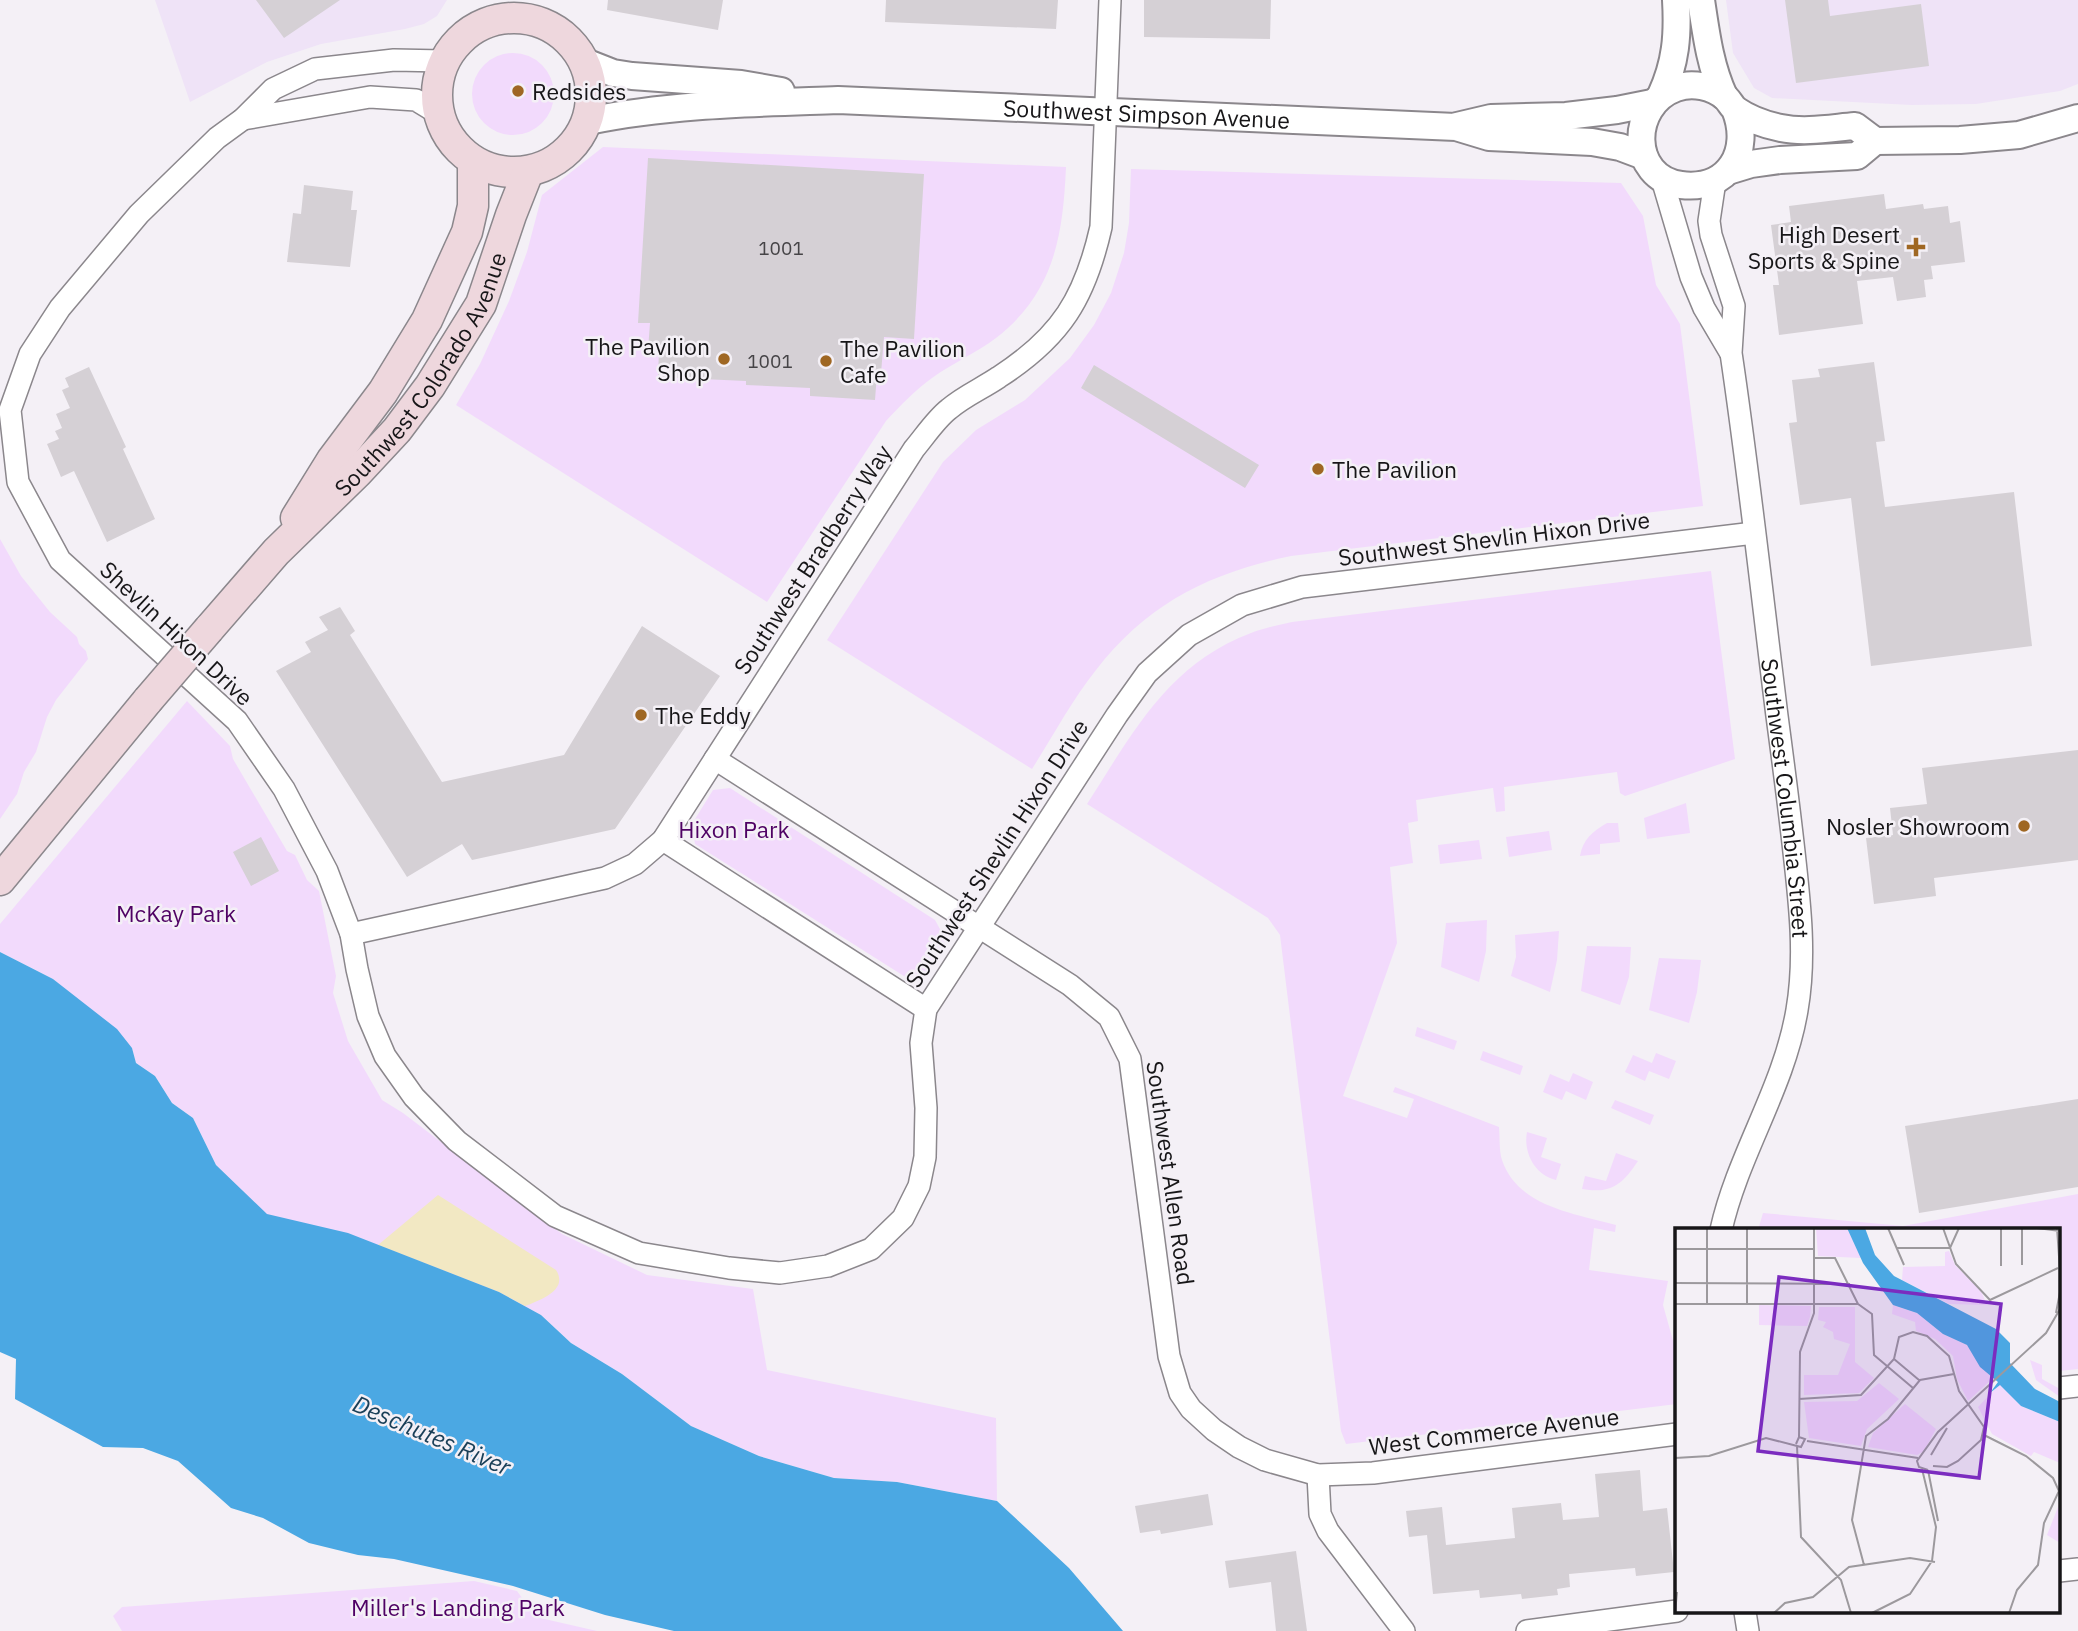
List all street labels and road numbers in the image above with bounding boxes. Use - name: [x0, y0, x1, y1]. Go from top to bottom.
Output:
- street label: Southwest Simpson Avenue: [1002, 92, 1291, 135]
- street label: Southwest Colorado Avenue: [328, 248, 512, 502]
- street label: Southwest Bradberry Way: [726, 438, 898, 680]
- street label: Southwest Shevlin Hixon Drive: [1336, 504, 1652, 572]
- street label: Shevlin Hixon Drive: [94, 554, 260, 712]
- street label: Southwest Columbia Street: [1755, 657, 1816, 939]
- street label: Southwest Shevlin Hixon Drive: [898, 713, 1094, 993]
- street label: Southwest Allen Road: [1140, 1059, 1202, 1287]
- street label: West Commerce Avenue: [1367, 1401, 1621, 1461]

